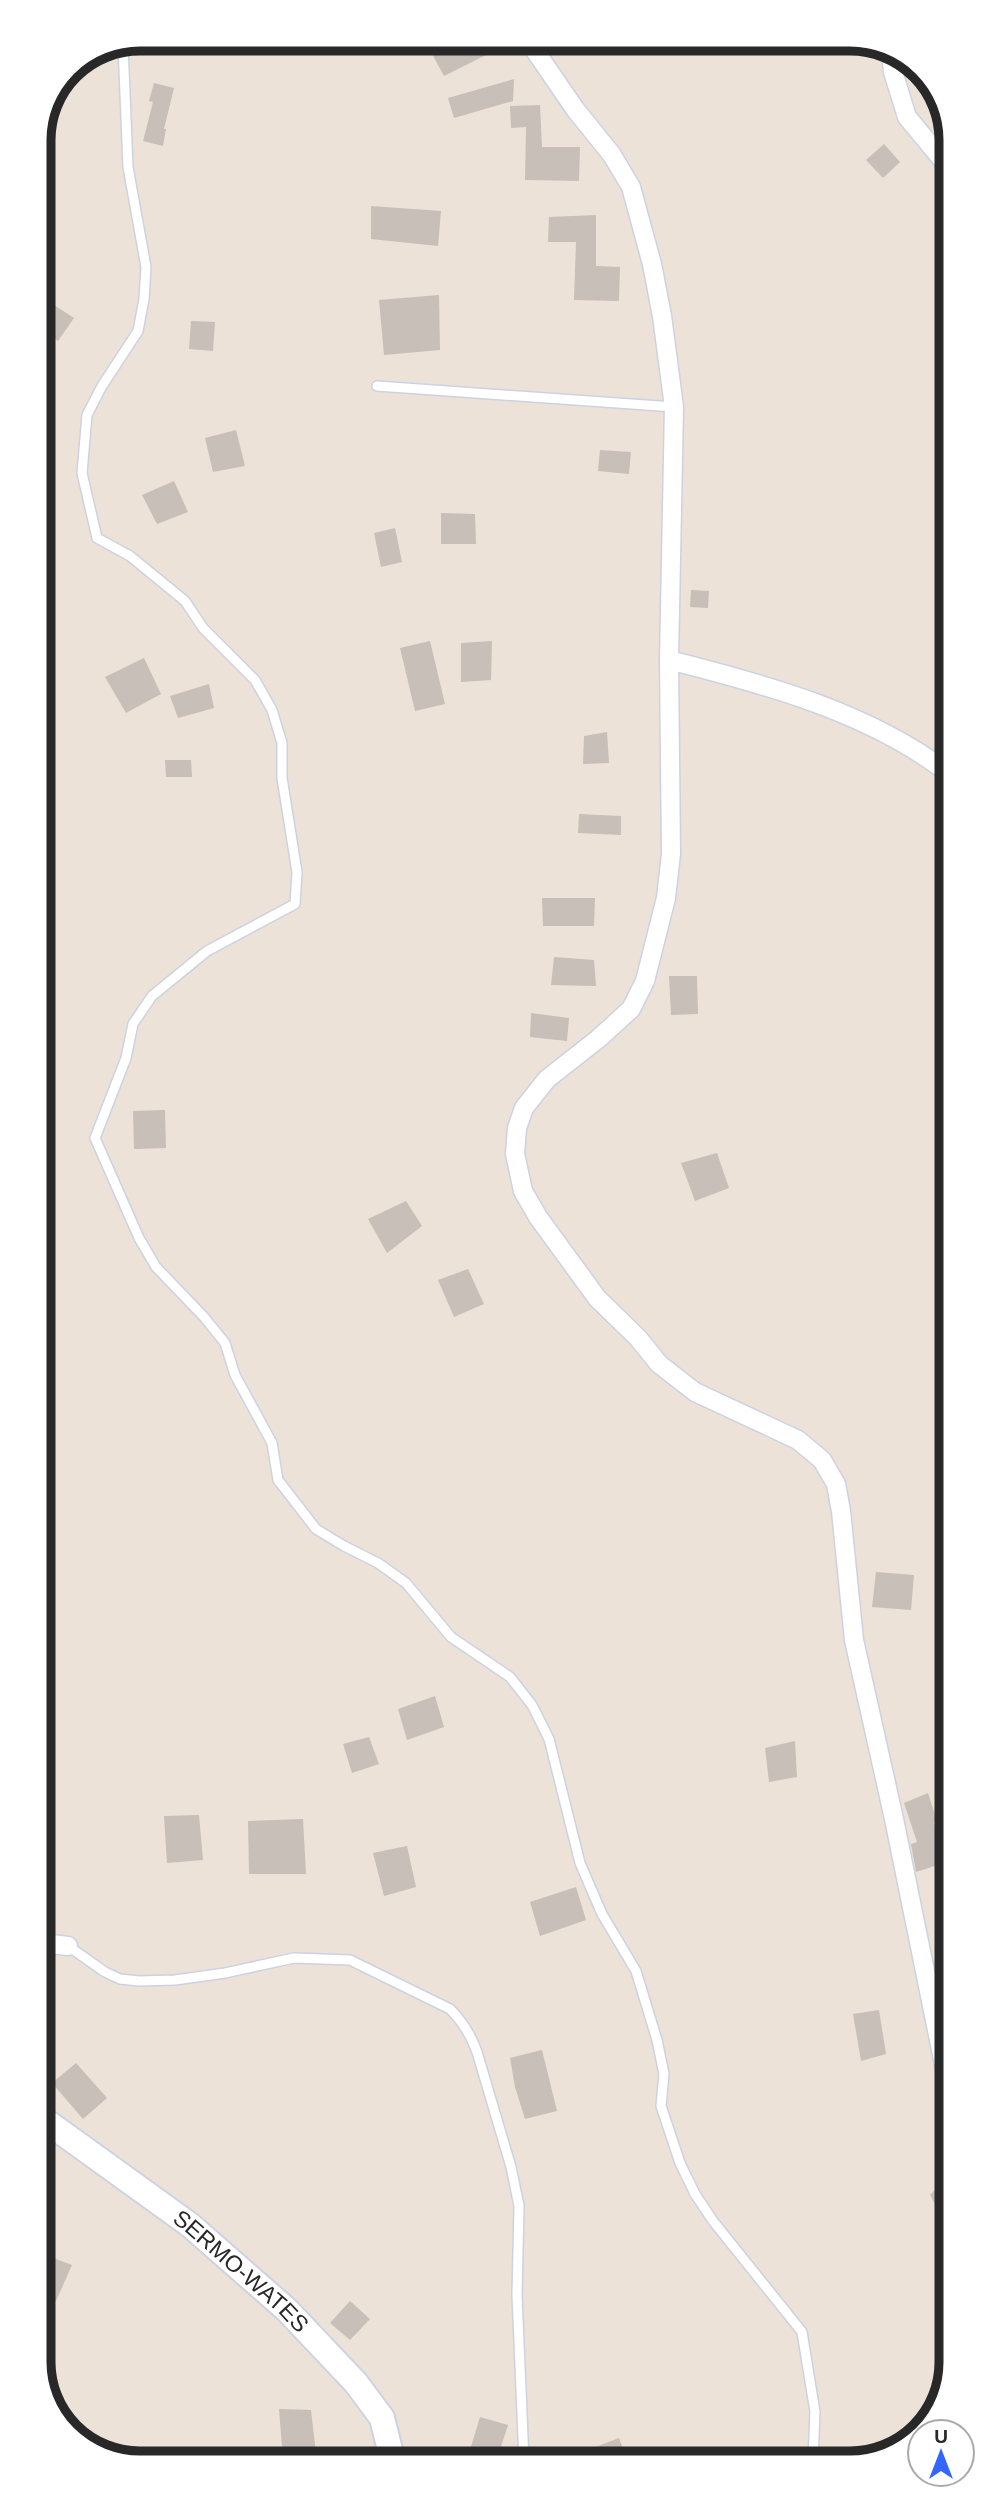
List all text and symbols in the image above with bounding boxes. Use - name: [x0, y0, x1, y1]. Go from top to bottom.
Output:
- street label: SERMO-WATES: [169, 2205, 314, 2337]
- north arrow: [906, 2418, 976, 2488]
- text: U: [934, 2426, 948, 2447]

